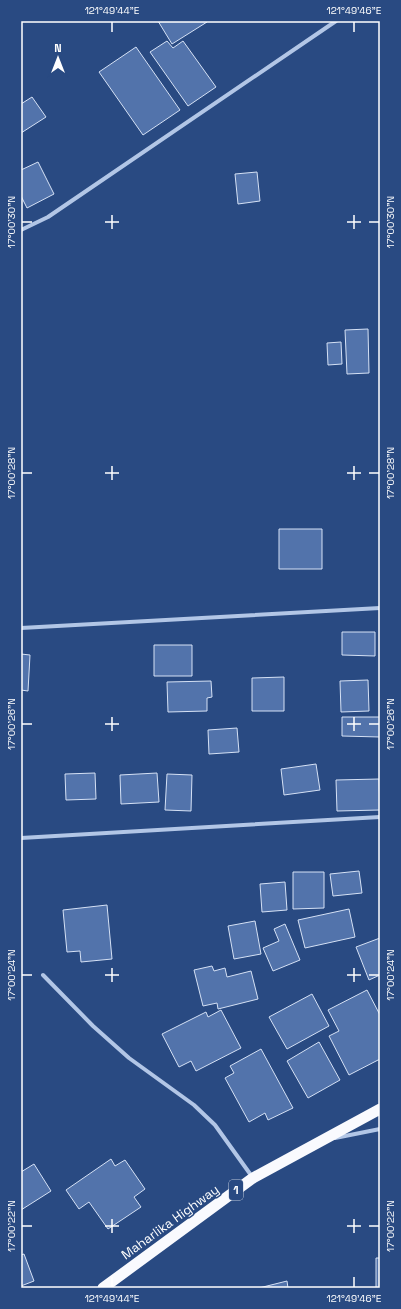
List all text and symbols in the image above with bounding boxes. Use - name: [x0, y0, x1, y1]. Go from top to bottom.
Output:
- text: 121°49'44"E: [85, 4, 140, 17]
- text: 121°49'46"E: [327, 4, 382, 17]
- north arrow: [38, 38, 78, 78]
- text: N: [54, 41, 62, 55]
- text: 17°00'30"N: [5, 196, 18, 248]
- text: 17°00'30"N: [384, 196, 397, 248]
- text: 17°00'28"N: [5, 447, 18, 499]
- text: 17°00'28"N: [384, 447, 397, 499]
- text: 17°00'26"N: [5, 698, 18, 750]
- text: 17°00'26"N: [384, 698, 397, 750]
- text: 17°00'24"N: [5, 949, 18, 1001]
- text: 17°00'24"N: [384, 949, 397, 1001]
- road number: 1: [229, 1180, 243, 1200]
- street label: Maharlika Highway: [118, 1181, 222, 1263]
- text: 17°00'22"N: [5, 1200, 18, 1252]
- text: 17°00'22"N: [384, 1200, 397, 1252]
- text: 121°49'44"E: [85, 1292, 140, 1305]
- text: 121°49'46"E: [327, 1292, 382, 1305]

